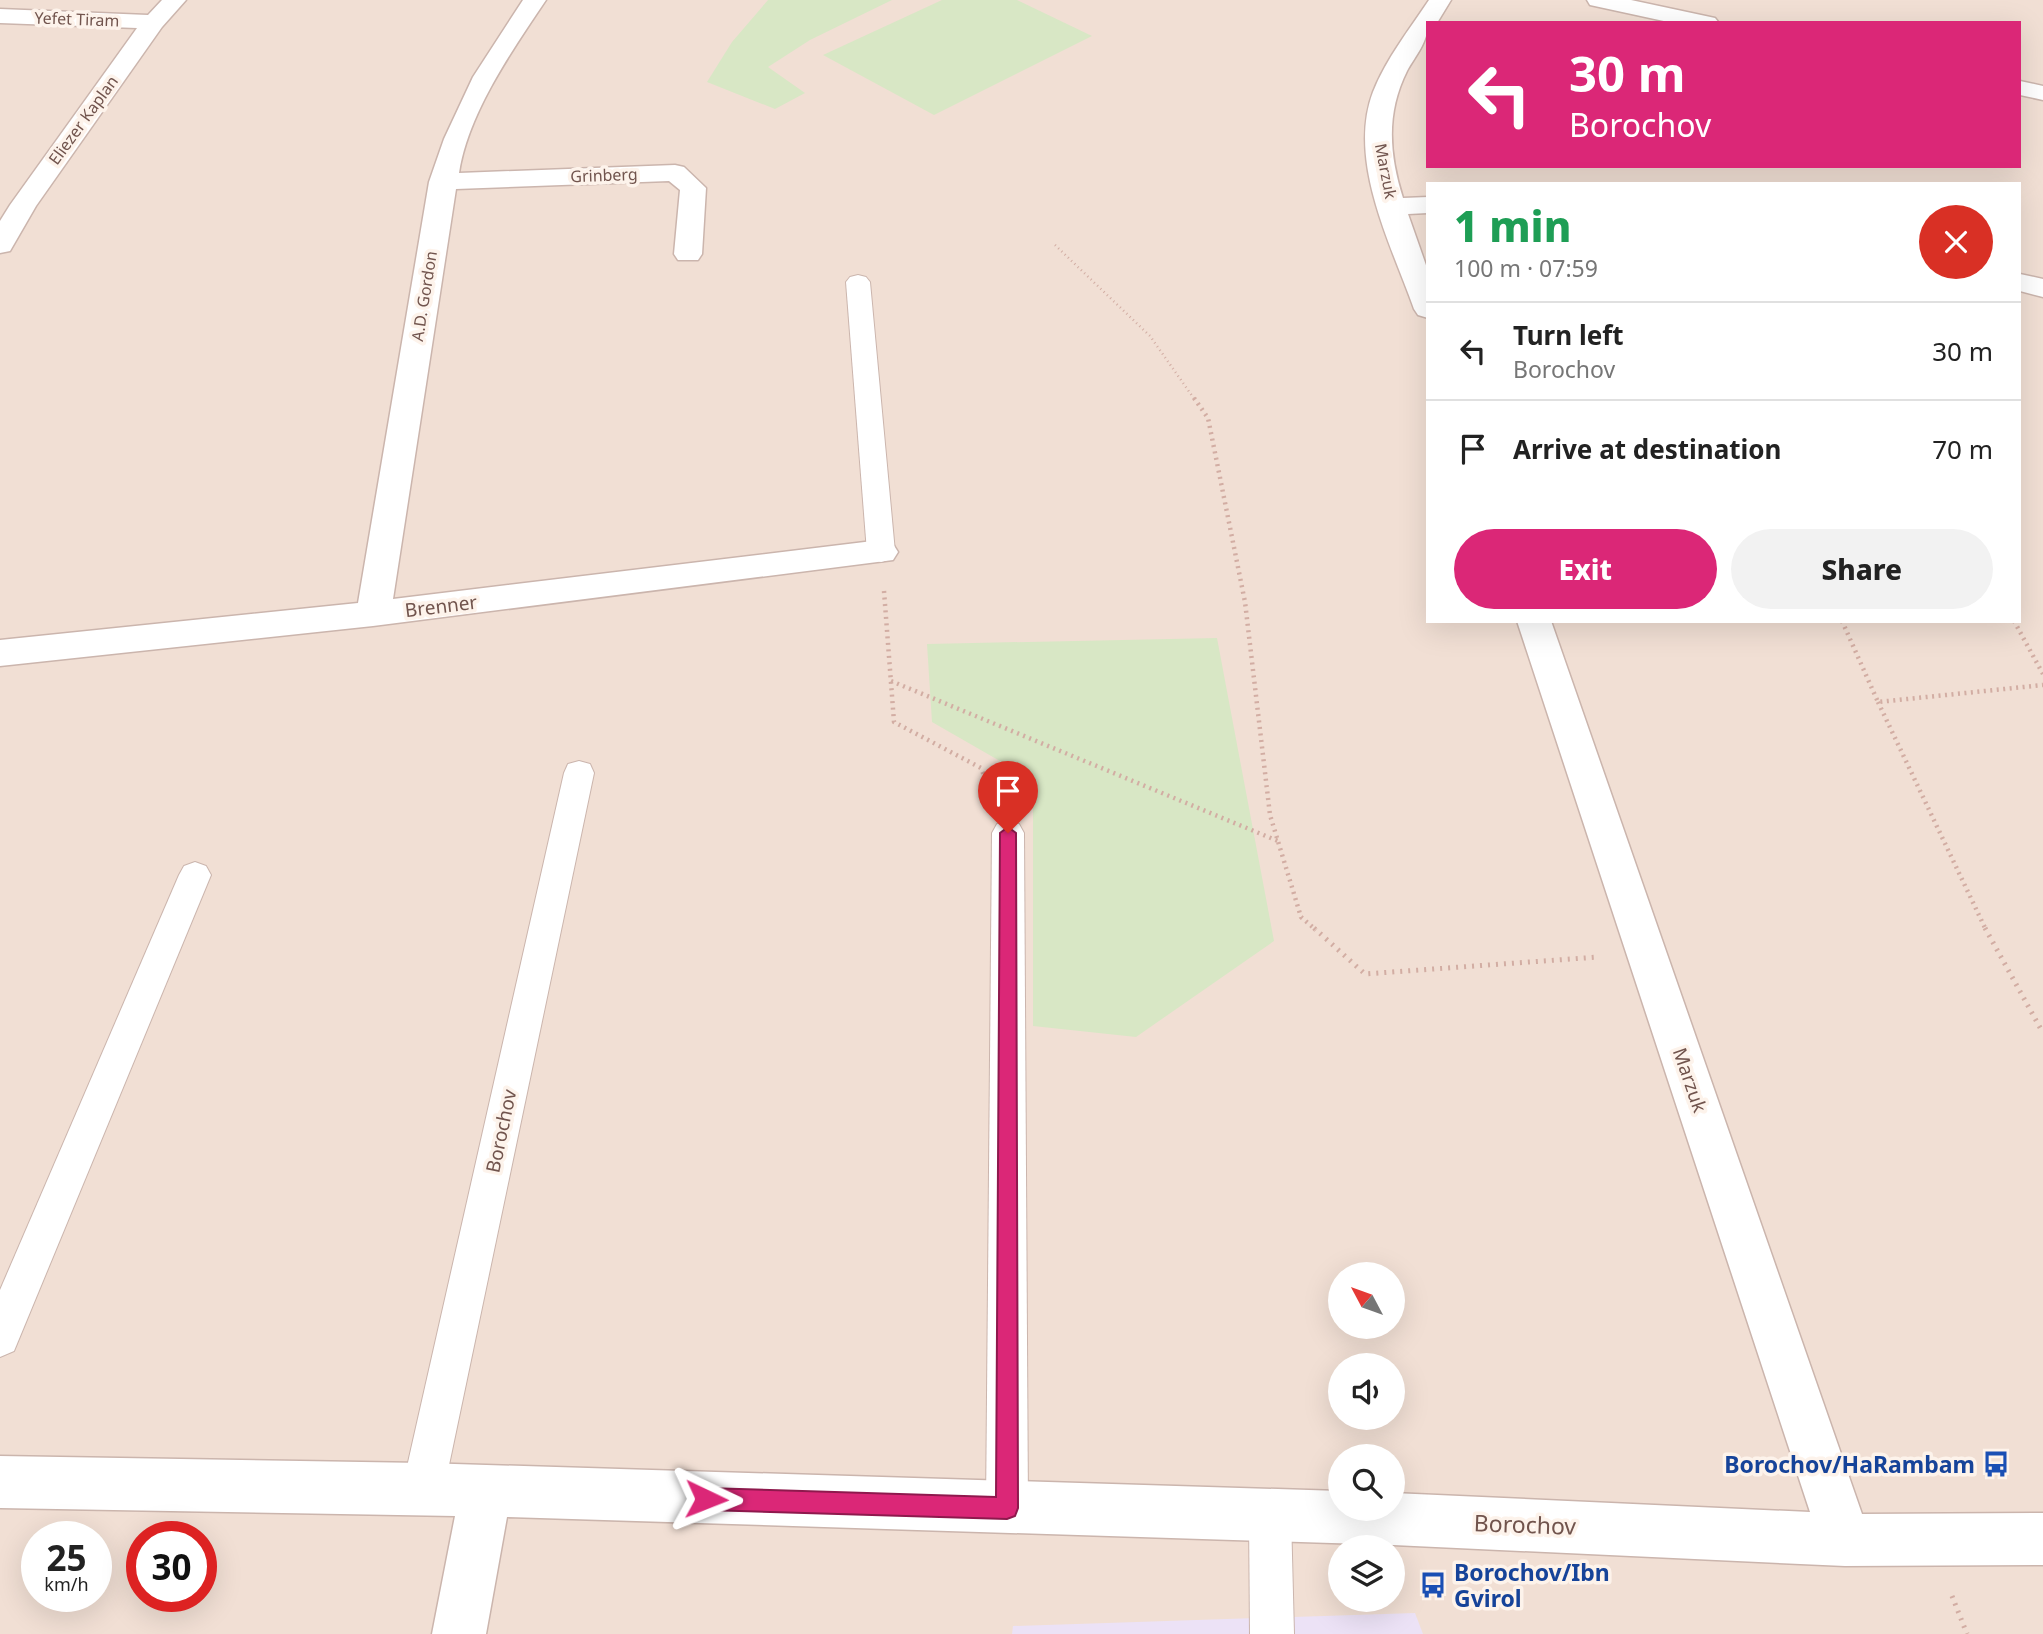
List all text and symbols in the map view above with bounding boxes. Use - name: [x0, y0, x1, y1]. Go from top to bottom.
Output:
- street label: Yefet Tiram: [34, 7, 120, 31]
- text: 30 m: [1569, 40, 1686, 106]
- icon: left: [1454, 49, 1545, 140]
- street label: Eliezer Kaplan: [43, 71, 123, 169]
- text: Borochov: [1569, 103, 1711, 146]
- street label: Marzuk: [1370, 141, 1402, 201]
- street label: Grinberg: [570, 163, 638, 187]
- text: 1 min: [1454, 197, 1571, 254]
- button: close: [1919, 205, 1993, 279]
- street label: A.D. Gordon: [406, 249, 442, 343]
- text: 100 m · 07:59: [1454, 252, 1598, 284]
- text: Turn left: [1513, 317, 1624, 353]
- icon: left: [1454, 332, 1492, 370]
- text: 30 m: [1932, 333, 1993, 369]
- text: Borochov: [1513, 353, 1615, 385]
- icon: arrive: [1454, 430, 1492, 468]
- text: Arrive at destination: [1513, 431, 1782, 467]
- text: 70 m: [1932, 431, 1993, 467]
- button: Exit: [1454, 529, 1717, 609]
- button: Share: [1731, 529, 1993, 609]
- street label: Brenner: [403, 589, 479, 623]
- pin: [978, 761, 1038, 833]
- icon: arrive: [989, 772, 1027, 810]
- street label: Marzuk: [1667, 1044, 1713, 1116]
- street label: Borochov: [480, 1087, 523, 1175]
- north arrow: [1328, 1262, 1405, 1339]
- map controls: [1328, 1262, 1405, 1612]
- button: sound: [1328, 1353, 1405, 1430]
- button: search: [1328, 1444, 1405, 1521]
- place label: Borochov/HaRambam: [1724, 1448, 1975, 1480]
- bus stop icon: Borochov/HaRambam: [1981, 1449, 2011, 1479]
- position arrow: [669, 1462, 743, 1536]
- street label: Borochov: [1473, 1506, 1577, 1542]
- speed limit sign: 30: [126, 1521, 217, 1612]
- text: 25: [46, 1534, 87, 1581]
- button: layers: [1328, 1535, 1405, 1612]
- place label: Borochov/Ibn Gvirol: [1454, 1556, 1610, 1614]
- bus stop icon: Borochov/Ibn Gvirol: [1418, 1570, 1448, 1600]
- text: km/h: [44, 1572, 89, 1596]

